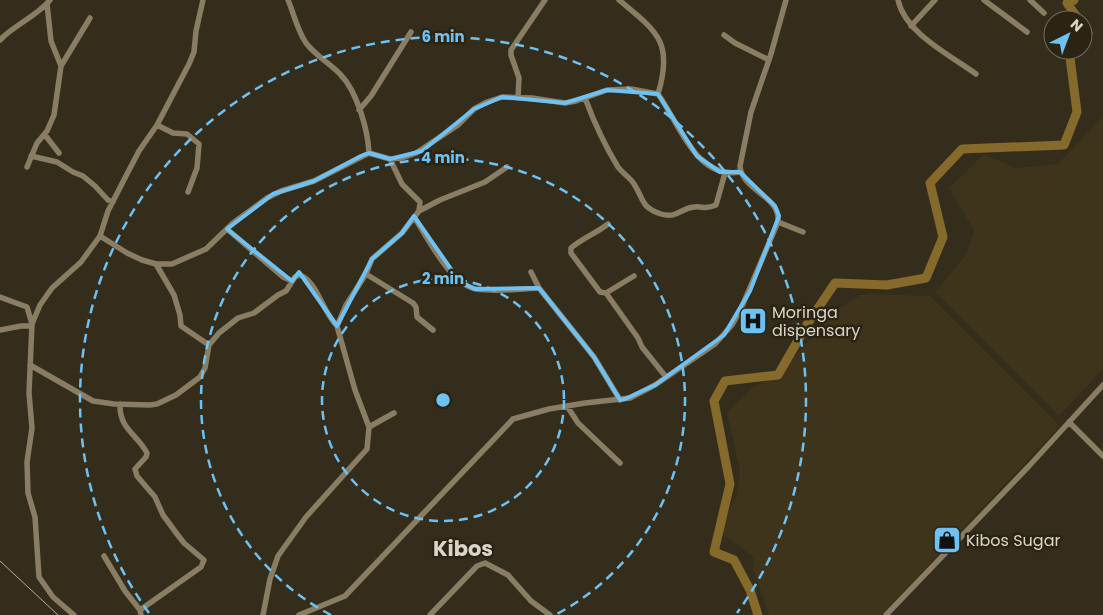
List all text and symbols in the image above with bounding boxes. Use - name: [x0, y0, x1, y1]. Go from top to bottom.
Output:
- north arrow: [1043, 10, 1093, 60]
- text: N: [1066, 14, 1087, 36]
- text: 6 min: [421, 26, 465, 47]
- text: 4 min: [421, 147, 465, 168]
- text: 2 min: [422, 268, 464, 289]
- place label: Moringa dispensary: [772, 301, 860, 342]
- hospital icon: Moringa dispensary: [738, 306, 768, 336]
- centre of rings: [434, 391, 452, 409]
- shop icon: Kibos Sugar: [932, 525, 962, 555]
- place label: Kibos Sugar: [966, 529, 1060, 552]
- district label: Kibos: [433, 534, 493, 563]

